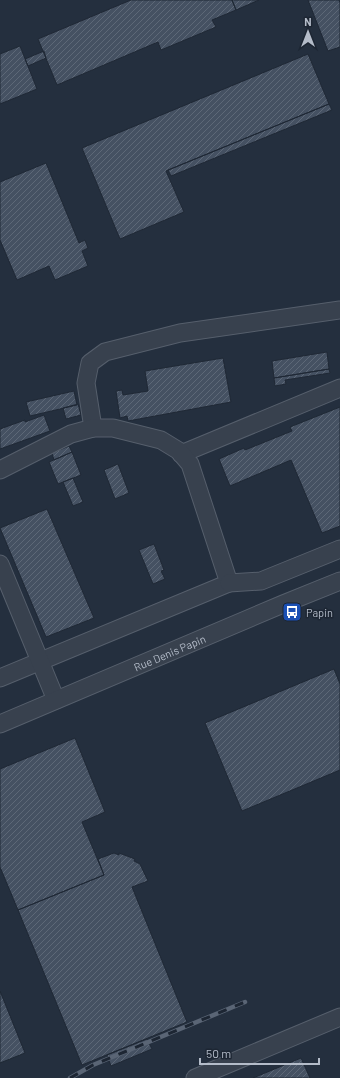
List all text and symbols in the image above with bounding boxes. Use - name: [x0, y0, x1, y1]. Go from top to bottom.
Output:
- north arrow: [288, 12, 328, 52]
- text: N: [304, 15, 312, 28]
- bus stop icon: Papin: [281, 601, 303, 623]
- place label: Papin: [306, 606, 333, 619]
- street label: Rue Denis Papin: [132, 631, 207, 673]
- scale bar: [200, 1040, 319, 1066]
- text: 50 m: [206, 1046, 231, 1060]

